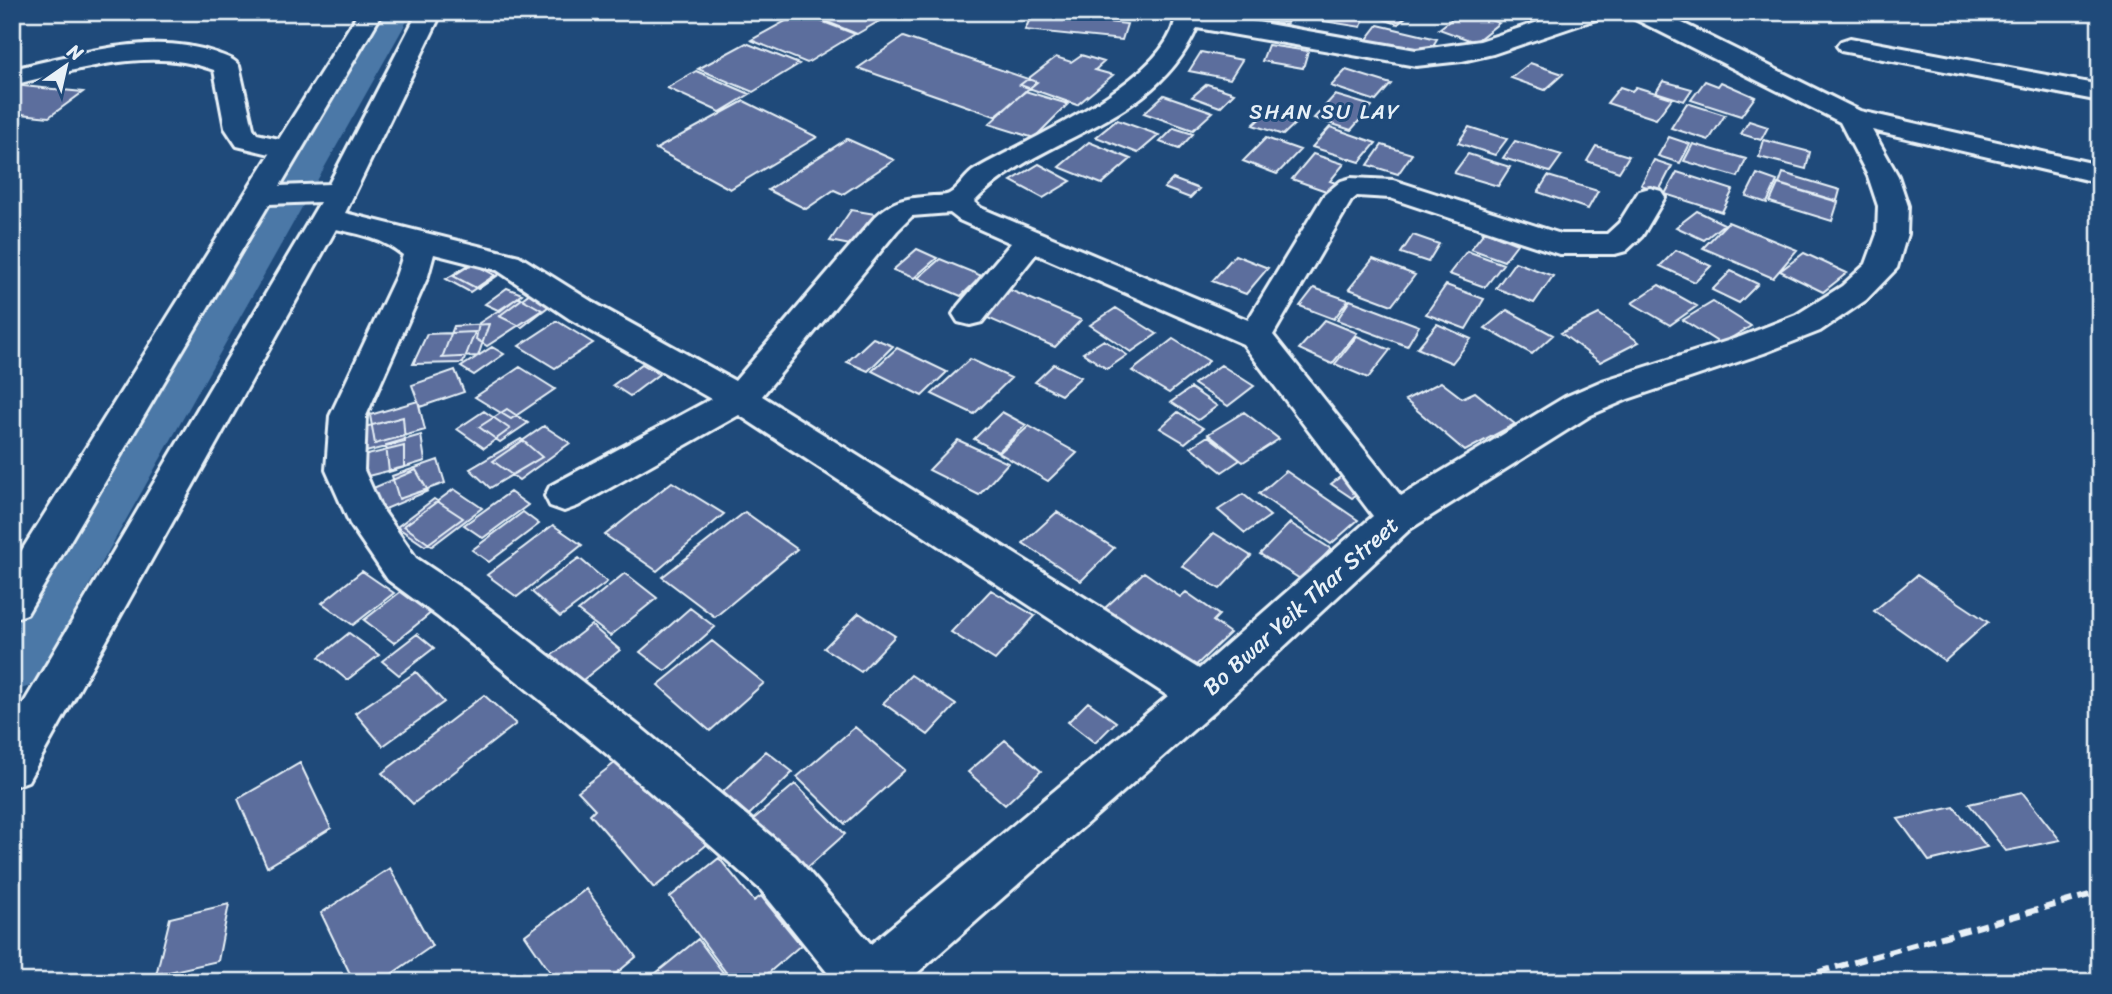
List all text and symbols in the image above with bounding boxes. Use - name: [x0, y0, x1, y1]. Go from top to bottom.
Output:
- north arrow: [32, 32, 102, 102]
- text: N: [60, 34, 91, 70]
- district label: SHAN SU LAY: [1249, 93, 1401, 131]
- street label: Bo Bwar Yeik Thar Street: [1193, 506, 1409, 706]

